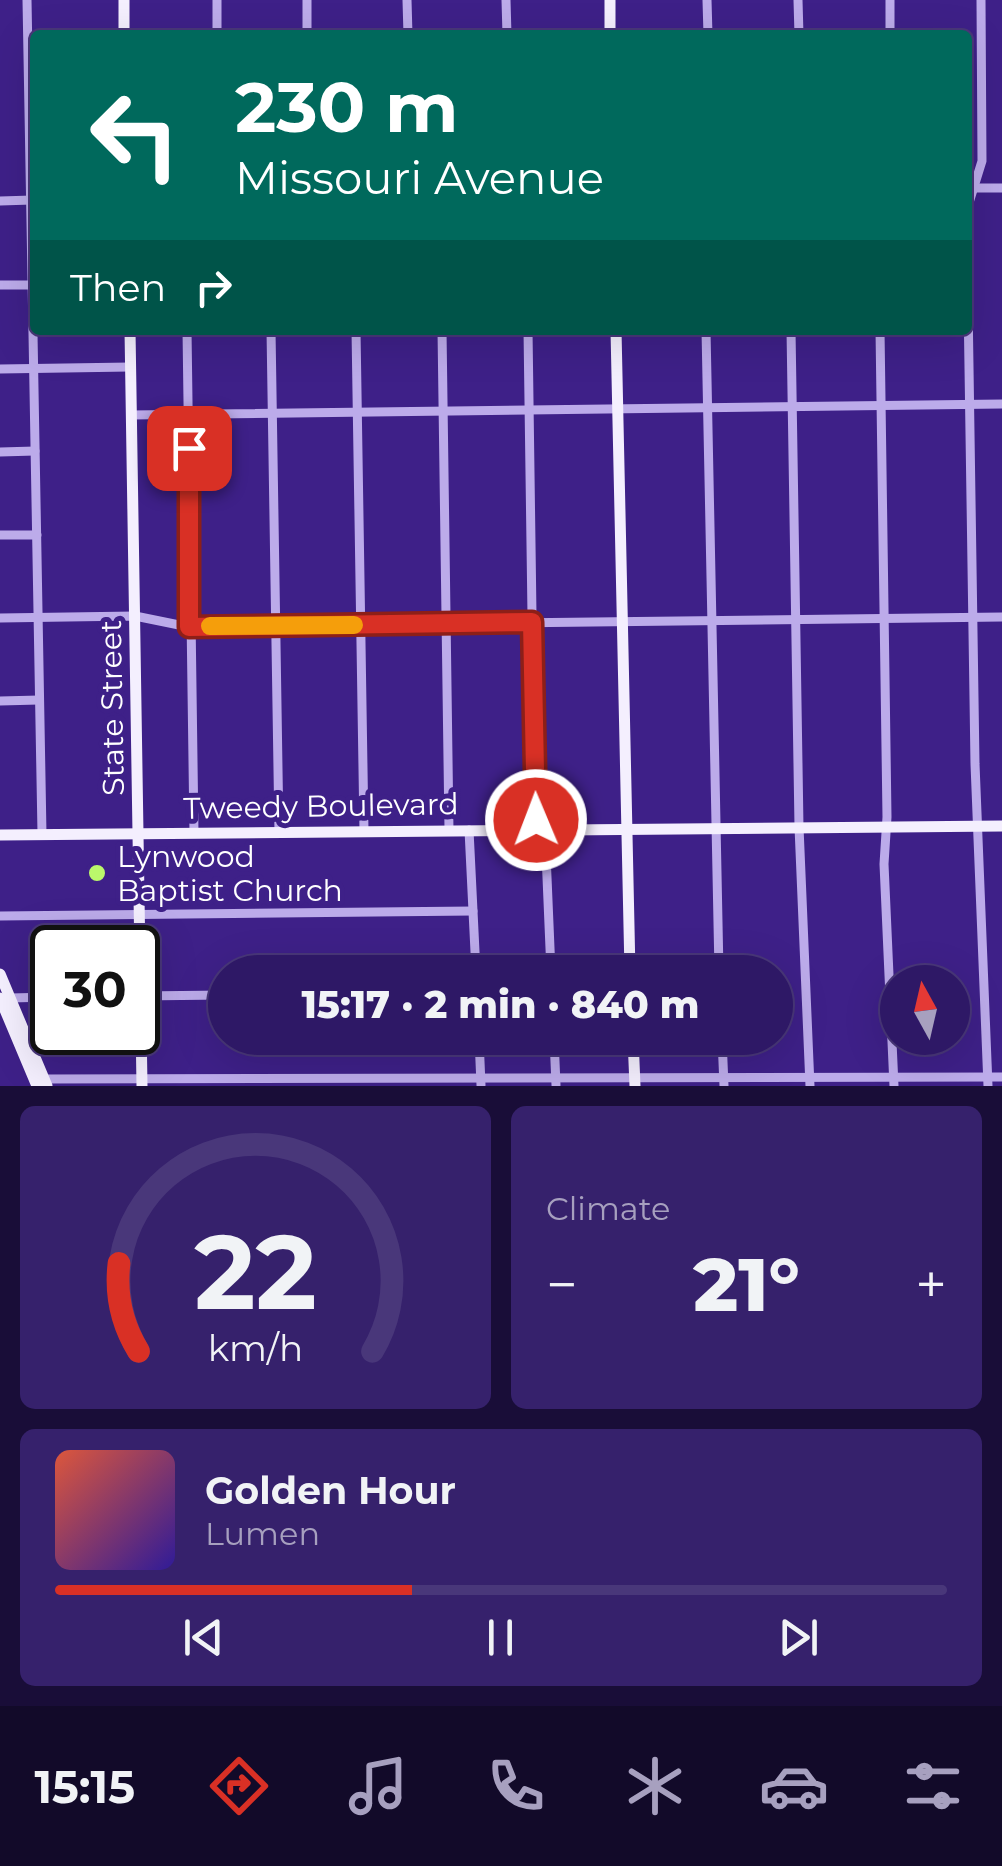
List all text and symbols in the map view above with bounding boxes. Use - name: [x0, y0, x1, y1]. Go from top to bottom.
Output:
- text: 230 m: [235, 64, 459, 150]
- icon: left: [70, 70, 200, 200]
- text: Missouri Avenue: [235, 150, 604, 205]
- icon: right: [186, 260, 241, 315]
- text: Then: [70, 264, 166, 311]
- pin: [147, 406, 232, 491]
- icon: arrive: [162, 421, 217, 476]
- street label: State Street: [92, 620, 132, 796]
- position arrow: [484, 768, 588, 872]
- street label: Tweedy Boulevard: [183, 785, 459, 827]
- place label: Lynwood Baptist Church: [117, 838, 343, 909]
- marker: Lynwood Baptist Church: [86, 862, 108, 884]
- speed limit sign: 30: [30, 925, 160, 1055]
- north arrow: [880, 965, 970, 1055]
- map controls: [880, 965, 970, 1055]
- text: 15:17 · 2 min · 840 m: [301, 981, 700, 1028]
- text: Climate: [546, 1189, 670, 1228]
- text: 22: [194, 1208, 317, 1335]
- text: 21°: [693, 1238, 800, 1330]
- text: −: [546, 1251, 578, 1318]
- text: +: [915, 1251, 947, 1318]
- text: km/h: [208, 1326, 303, 1370]
- text: Golden Hour: [205, 1467, 456, 1514]
- text: Lumen: [205, 1514, 320, 1553]
- icon: previous: [176, 1610, 231, 1665]
- icon: pause: [473, 1610, 528, 1665]
- icon: next: [771, 1610, 826, 1665]
- icon: directions: [204, 1751, 274, 1821]
- icon: music: [343, 1751, 413, 1821]
- icon: phone: [481, 1751, 551, 1821]
- icon: climate: [620, 1751, 690, 1821]
- icon: car: [759, 1751, 829, 1821]
- icon: filters: [898, 1751, 968, 1821]
- text: 15:15: [34, 1759, 135, 1814]

